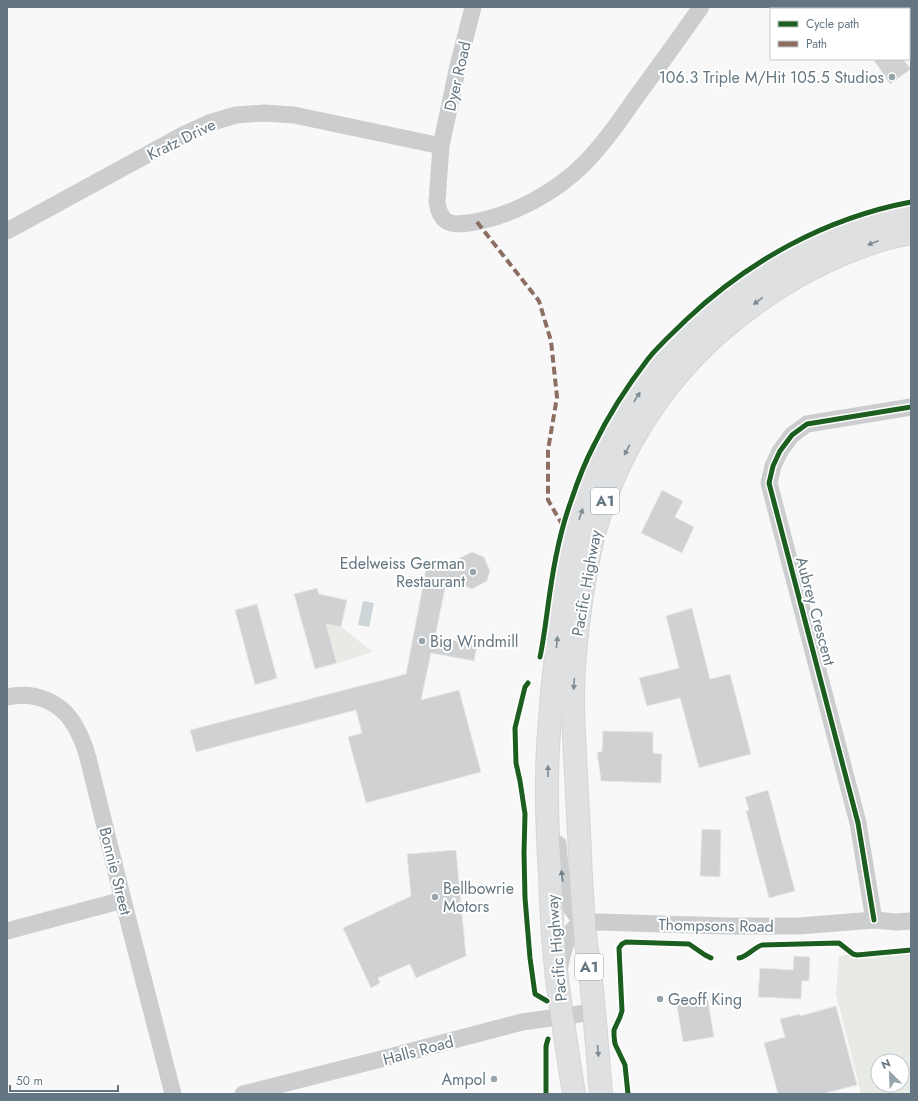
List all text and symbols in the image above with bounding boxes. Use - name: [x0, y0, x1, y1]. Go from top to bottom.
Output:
- legend: [770, 8, 910, 60]
- text: Cycle path: [806, 15, 859, 33]
- text: Path: [806, 35, 827, 53]
- street label: Dyer Road: [438, 39, 477, 113]
- place label: 106.3 Triple M/Hit 105.5 Studios: [659, 66, 884, 89]
- marker: 106.3 Triple M/Hit 105.5 Studios: [887, 72, 897, 82]
- street label: Kratz Drive: [143, 113, 219, 166]
- one-way arrow: [867, 240, 879, 246]
- one-way arrow: [752, 297, 763, 306]
- one-way arrow: [633, 392, 641, 402]
- one-way arrow: [624, 444, 630, 456]
- road number: A1: [591, 488, 619, 514]
- one-way arrow: [578, 508, 584, 520]
- street label: Pacific Highway: [566, 527, 607, 638]
- place label: Edelweiss German Restaurant: [340, 552, 465, 593]
- street label: Aubrey Crescent: [790, 554, 841, 668]
- marker: Edelweiss German Restaurant: [468, 567, 478, 577]
- place label: Big Windmill: [430, 630, 519, 653]
- one-way arrow: [554, 635, 561, 648]
- marker: Big Windmill: [417, 636, 427, 646]
- one-way arrow: [570, 678, 577, 690]
- one-way arrow: [544, 765, 551, 777]
- street label: Bonnie Street: [93, 825, 138, 918]
- one-way arrow: [559, 870, 565, 883]
- place label: Bellbowrie Motors: [443, 877, 514, 918]
- marker: Bellbowrie Motors: [430, 892, 440, 902]
- street label: Pacific Highway: [540, 892, 573, 1003]
- street label: Thompsons Road: [658, 913, 774, 938]
- road number: A1: [575, 954, 603, 980]
- place label: Geoff King: [668, 988, 742, 1011]
- marker: Geoff King: [655, 994, 665, 1004]
- street label: Halls Road: [380, 1030, 456, 1071]
- one-way arrow: [594, 1045, 601, 1057]
- north arrow: [870, 1053, 910, 1093]
- text: N: [879, 1055, 893, 1073]
- scale bar: [10, 1067, 118, 1093]
- place label: Ampol: [441, 1068, 486, 1091]
- text: 50 m: [16, 1072, 43, 1090]
- marker: Ampol: [489, 1074, 499, 1084]

